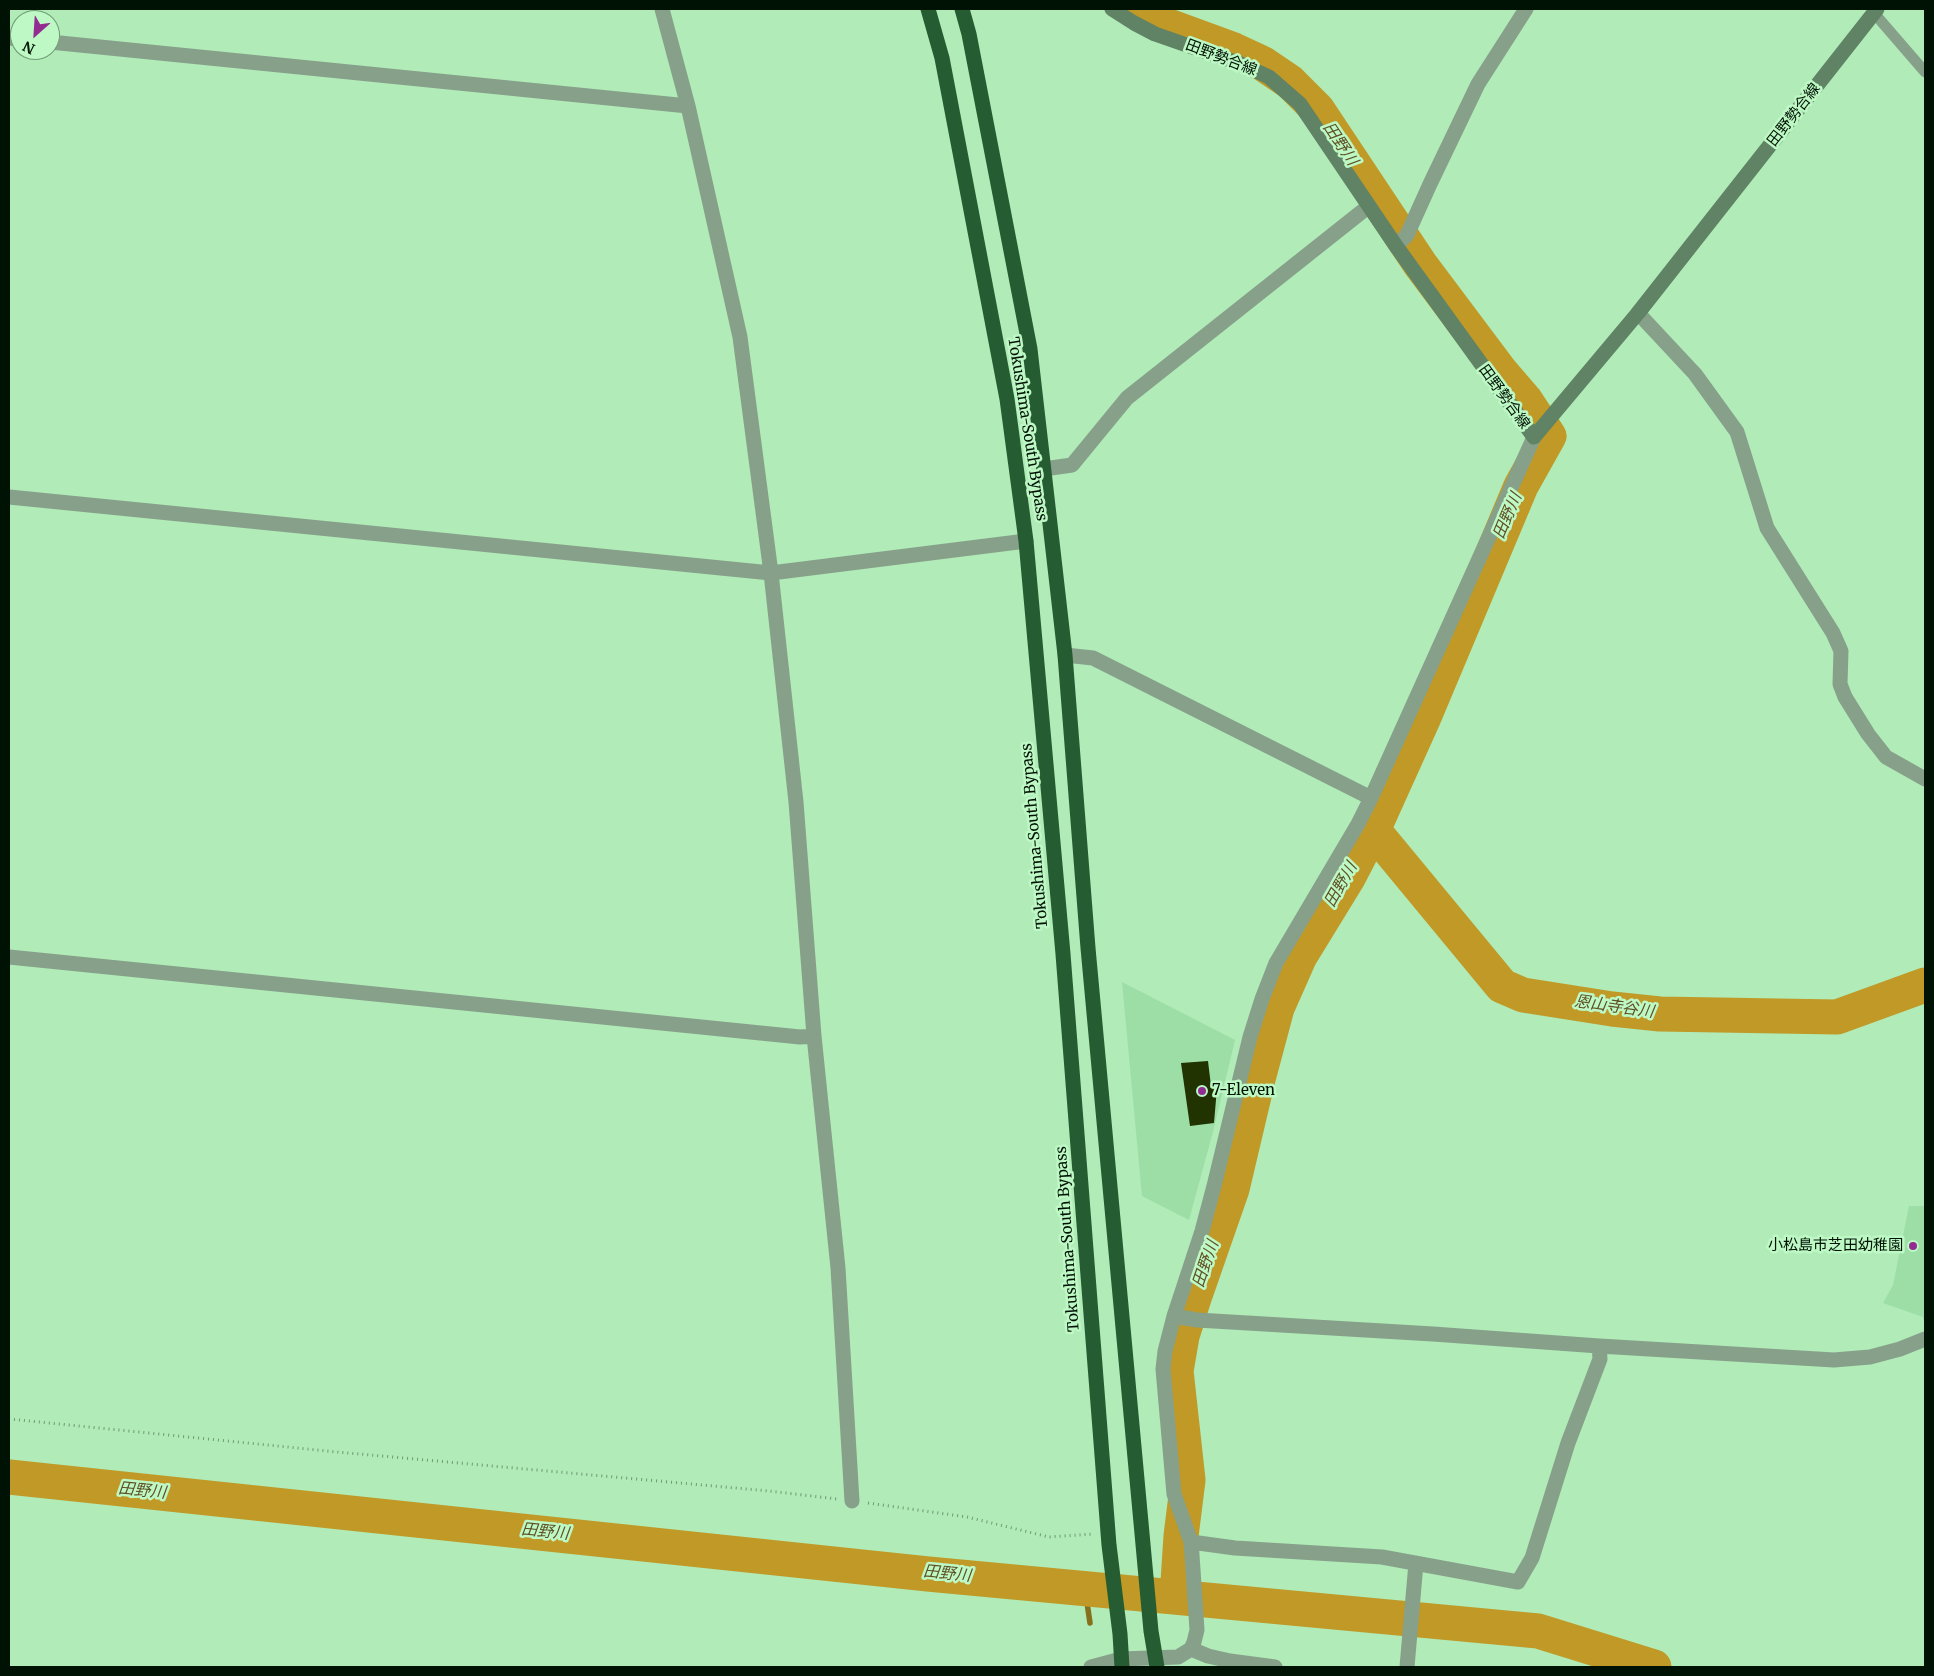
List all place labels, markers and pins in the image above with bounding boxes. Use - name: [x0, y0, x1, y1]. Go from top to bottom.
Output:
- place label: 7-Eleven: [1212, 1082, 1275, 1100]
- marker: 7-Eleven: [1196, 1085, 1208, 1097]
- place label: 小松島市芝田幼稚園: [1768, 1237, 1903, 1255]
- marker: 小松島市芝田幼稚園: [1907, 1240, 1919, 1252]

